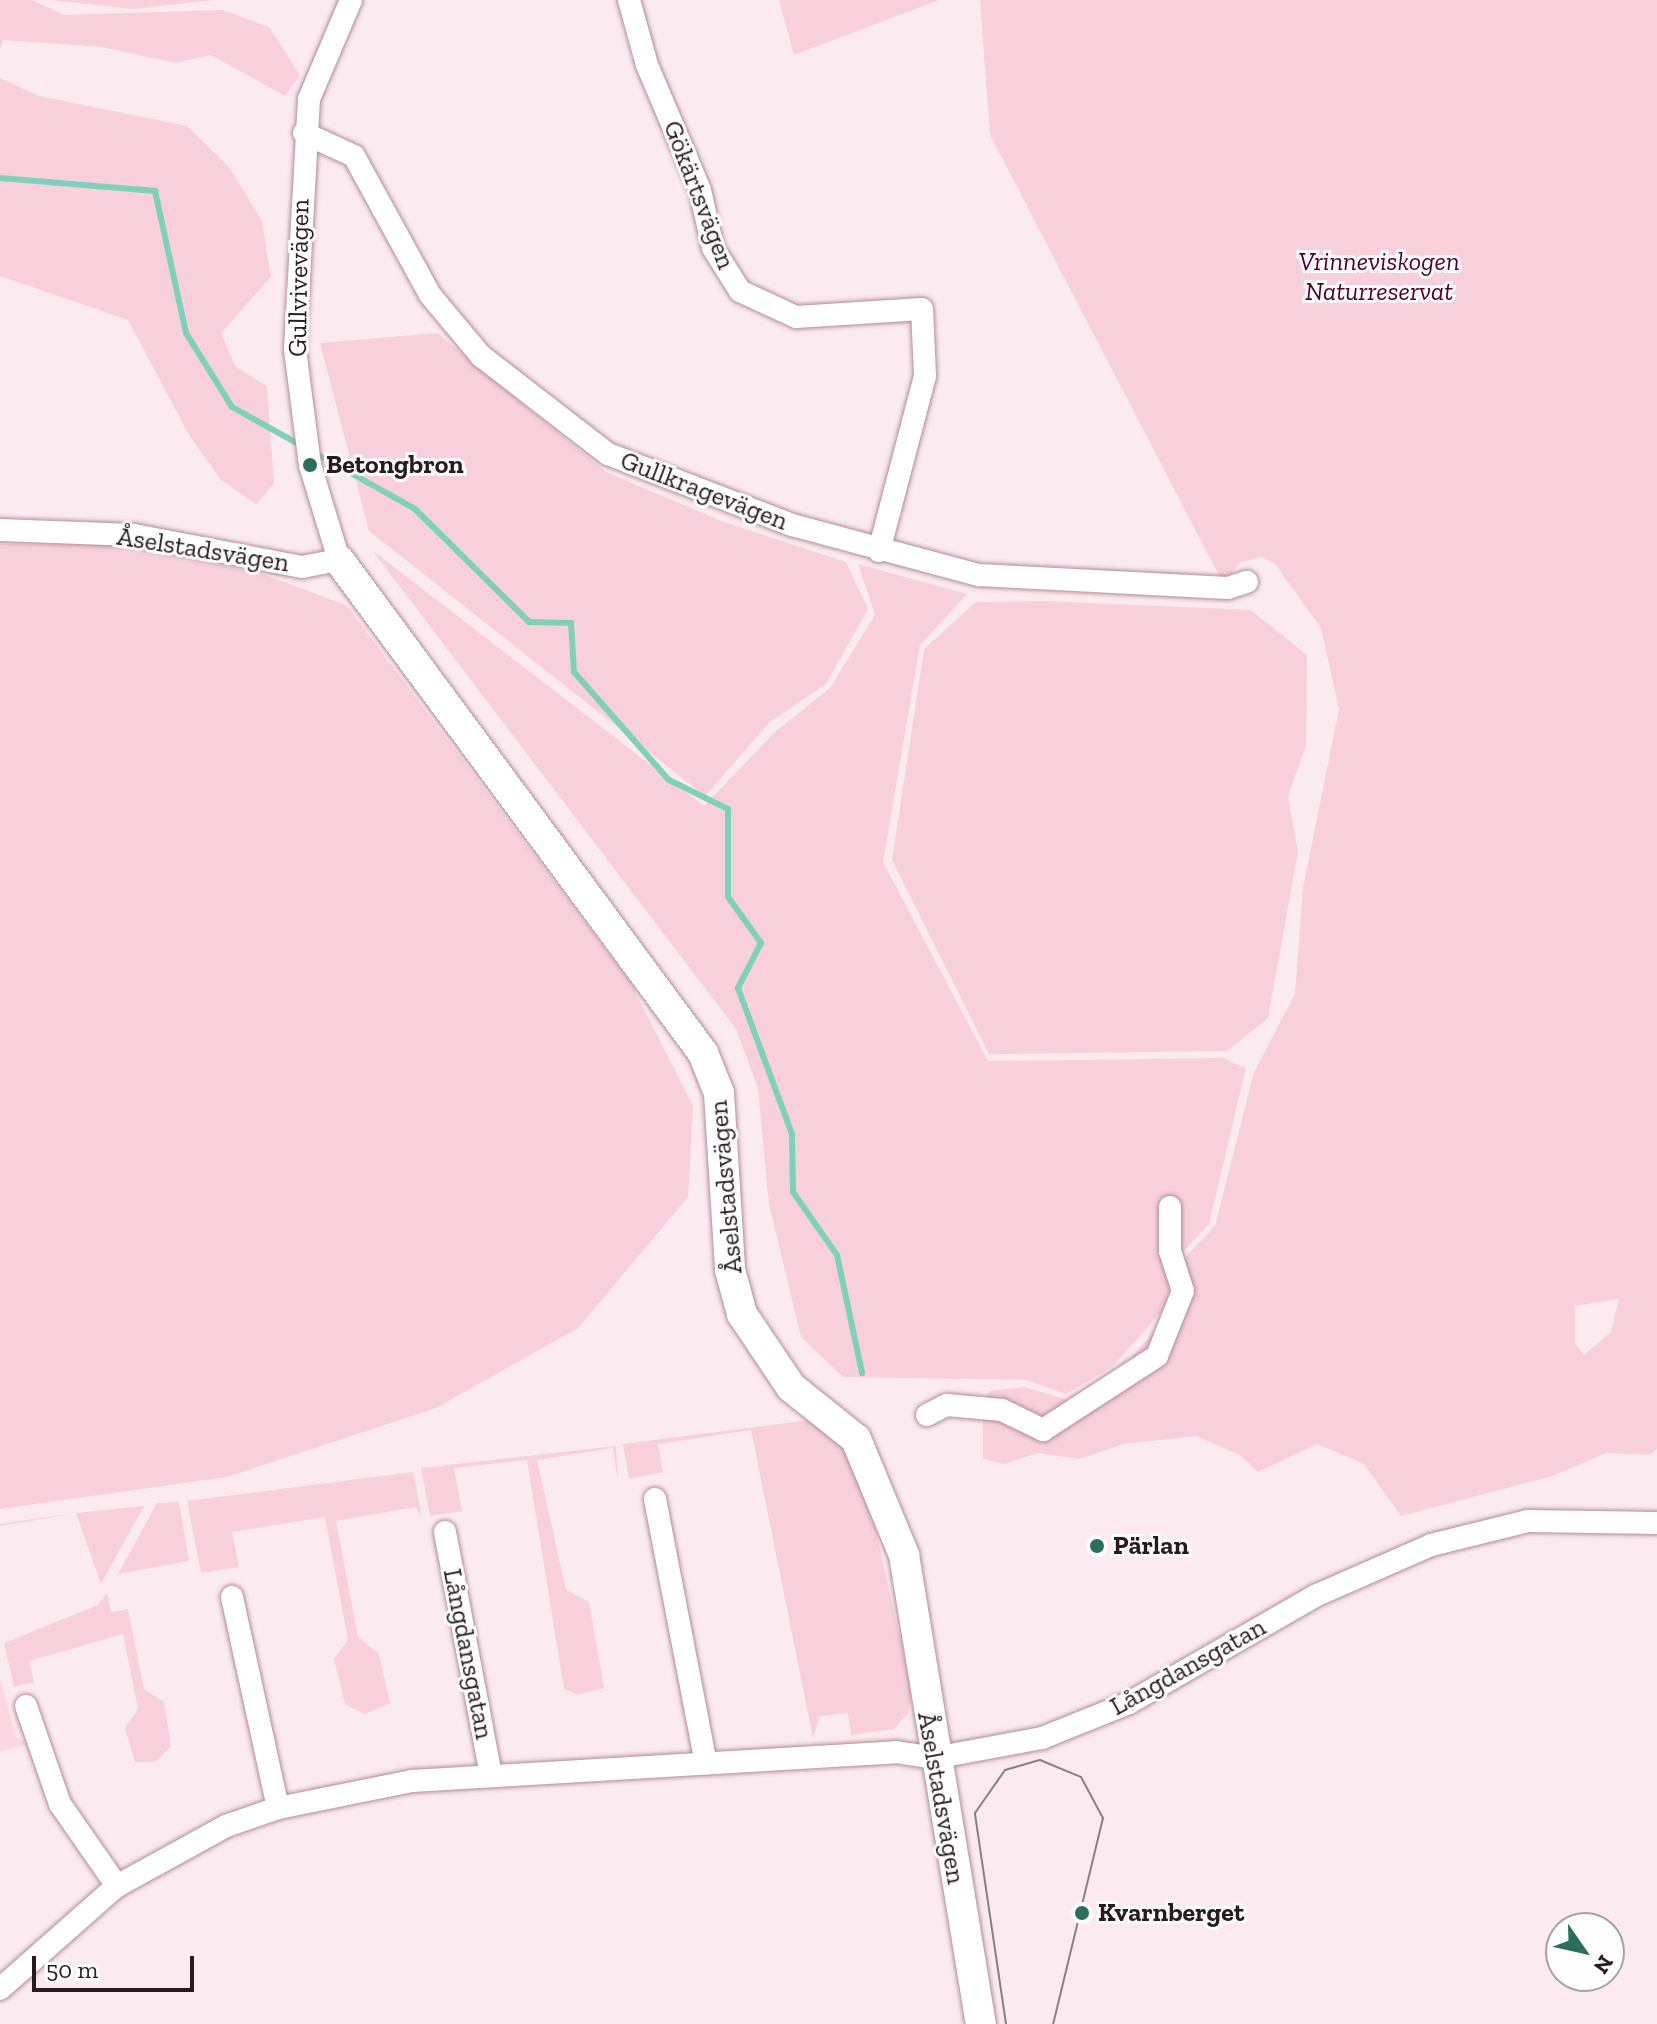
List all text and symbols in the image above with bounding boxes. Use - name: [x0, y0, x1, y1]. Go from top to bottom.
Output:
- street label: Gökärtsvägen: [656, 116, 742, 274]
- street label: Gullvivevägen: [282, 199, 316, 357]
- park label: Vrinneviskogen Naturreservat: [1298, 246, 1460, 308]
- street label: Gullkragevägen: [616, 445, 792, 537]
- place label: Betongbron: [326, 449, 464, 481]
- marker: Betongbron: [301, 456, 319, 474]
- street label: Åselstadsvägen: [115, 521, 291, 579]
- street label: Åselstadsvägen: [703, 1099, 749, 1275]
- place label: Pärlan: [1113, 1530, 1189, 1562]
- marker: Pärlan: [1088, 1537, 1106, 1555]
- street label: Långdansgatan: [436, 1566, 500, 1742]
- street label: Långdansgatan: [1105, 1611, 1271, 1723]
- street label: Åselstadsvägen: [911, 1710, 971, 1886]
- place label: Kvarnberget: [1098, 1897, 1244, 1929]
- marker: Kvarnberget: [1073, 1904, 1091, 1922]
- north arrow: [1545, 1912, 1625, 1992]
- scale bar: [36, 1940, 198, 1990]
- text: N: [1588, 1950, 1620, 1979]
- text: 50 m: [46, 1955, 98, 1984]

